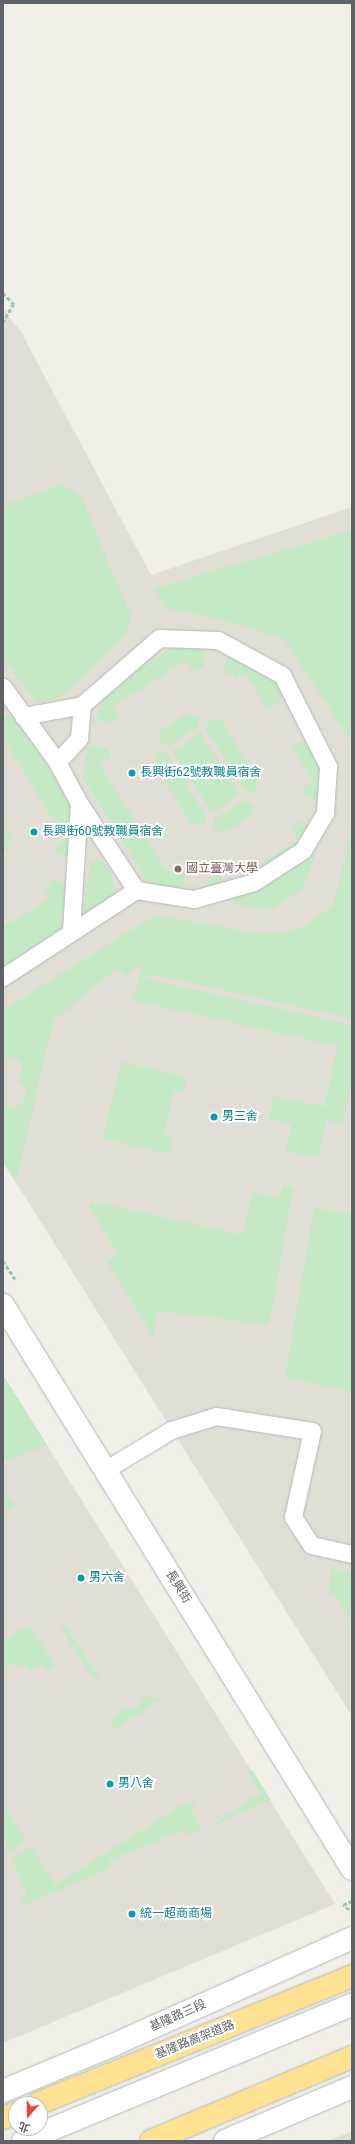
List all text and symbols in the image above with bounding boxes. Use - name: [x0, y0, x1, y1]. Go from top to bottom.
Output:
- place label: 長興街62號教職員宿舍: [140, 766, 261, 780]
- marker: 長興街62號教職員宿舍: [127, 768, 137, 778]
- place label: 長興街60號教職員宿舍: [42, 825, 163, 839]
- marker: 長興街60號教職員宿舍: [29, 827, 39, 837]
- place label: 國立臺灣大學: [186, 862, 258, 876]
- marker: 國立臺灣大學: [173, 864, 183, 874]
- place label: 男三舍: [222, 1110, 258, 1124]
- marker: 男三舍: [209, 1112, 219, 1122]
- street label: 長興街: [162, 1568, 194, 1606]
- place label: 男六舍: [89, 1571, 125, 1585]
- marker: 男六舍: [76, 1573, 86, 1583]
- place label: 男八舍: [118, 1777, 154, 1791]
- marker: 男八舍: [105, 1779, 115, 1789]
- place label: 統一超商商場: [140, 1907, 212, 1921]
- marker: 統一超商商場: [127, 1909, 137, 1919]
- street label: 基隆路三段: [148, 1997, 208, 2035]
- street label: 基隆路高架道路: [153, 2018, 237, 2062]
- north arrow: [8, 2096, 48, 2136]
- text: 北: [17, 2119, 31, 2135]

